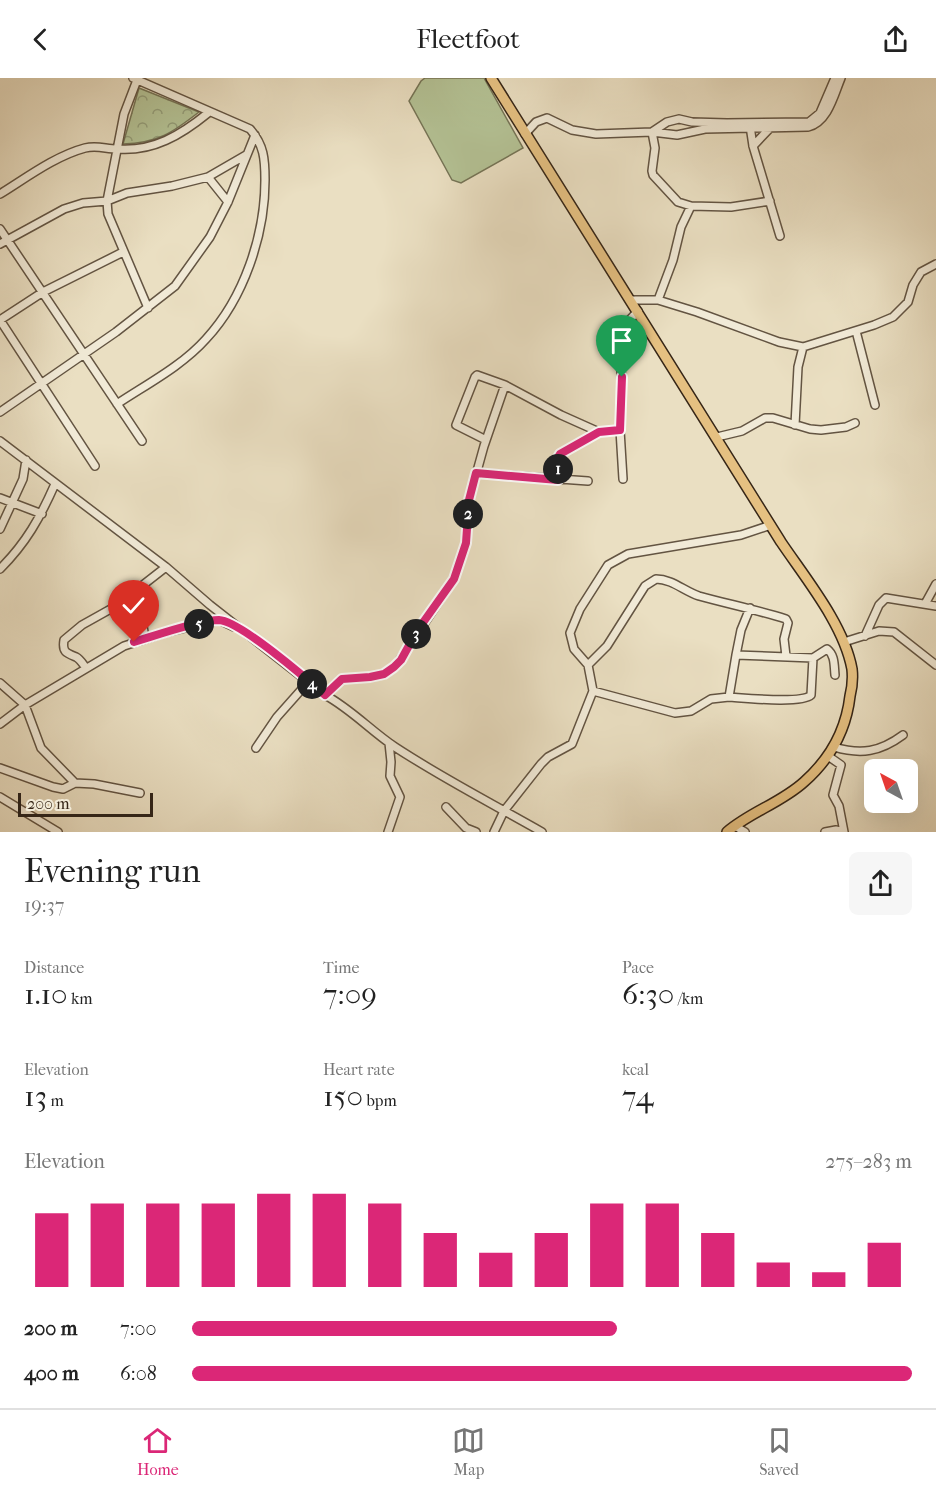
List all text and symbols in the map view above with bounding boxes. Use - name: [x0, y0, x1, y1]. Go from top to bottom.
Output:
- icon: back: [24, 23, 57, 56]
- text: Fleetfoot: [416, 23, 520, 55]
- icon: share: [879, 23, 912, 56]
- pin: [596, 315, 647, 377]
- icon: arrive: [605, 324, 638, 357]
- pin: 1: [543, 454, 573, 484]
- text: 1: [555, 459, 561, 478]
- pin: 2: [453, 499, 483, 529]
- text: 2: [464, 504, 472, 523]
- pin: [108, 580, 159, 642]
- icon: check: [117, 589, 150, 622]
- pin: 5: [184, 609, 214, 639]
- text: 5: [196, 614, 202, 633]
- pin: 3: [401, 619, 431, 649]
- text: 3: [413, 624, 419, 643]
- pin: 4: [297, 669, 327, 699]
- text: 4: [307, 674, 317, 693]
- north arrow: [864, 759, 918, 813]
- map controls: [864, 759, 918, 813]
- scale bar: [18, 790, 153, 818]
- text: 200 m: [27, 794, 70, 813]
- text: Evening run: [24, 852, 201, 891]
- button: share: [849, 852, 912, 915]
- text: 19:37: [24, 894, 64, 917]
- text: Distance: [24, 958, 84, 977]
- text: Time: [323, 958, 359, 977]
- text: Pace: [622, 958, 654, 977]
- text: 1.10: [24, 977, 68, 1012]
- text: 7:09: [323, 977, 377, 1012]
- text: 6:30: [622, 977, 674, 1012]
- text: km: [68, 989, 93, 1008]
- text: /km: [674, 989, 703, 1008]
- text: Elevation: [24, 1060, 89, 1079]
- text: Heart rate: [323, 1060, 395, 1079]
- text: kcal: [622, 1060, 649, 1079]
- text: 13: [24, 1079, 47, 1114]
- text: 150: [323, 1079, 363, 1114]
- text: 74: [622, 1079, 653, 1114]
- text: m: [47, 1091, 64, 1110]
- text: bpm: [363, 1091, 397, 1110]
- text: Elevation: [24, 1150, 105, 1173]
- text: 275–283 m: [825, 1150, 912, 1173]
- text: 200 m: [24, 1317, 77, 1340]
- text: 7:00: [120, 1317, 157, 1340]
- text: 400 m: [24, 1362, 79, 1385]
- text: 6:08: [120, 1362, 157, 1385]
- tab: Home: [137, 1424, 179, 1479]
- tab: Map: [452, 1424, 485, 1479]
- tab: Saved: [759, 1424, 799, 1479]

